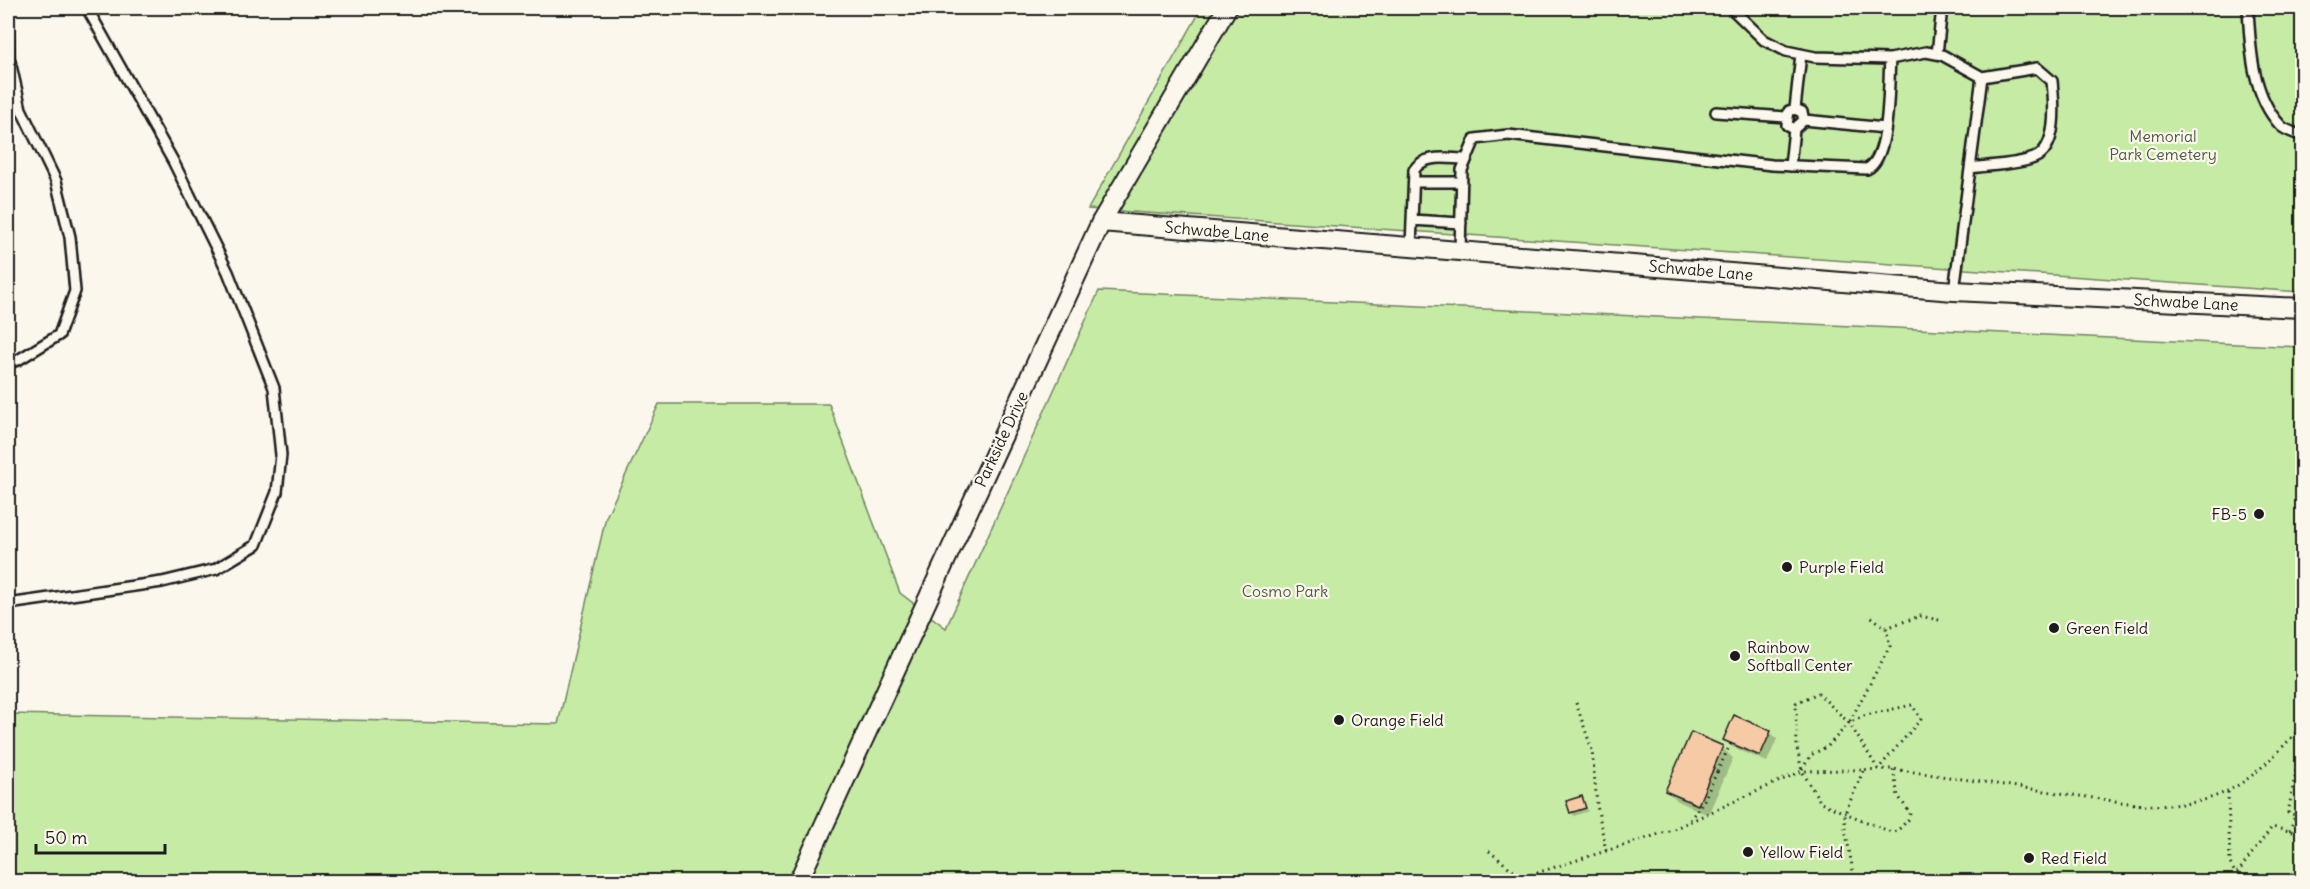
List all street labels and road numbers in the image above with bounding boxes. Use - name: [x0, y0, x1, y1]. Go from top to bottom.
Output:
- street label: Schwabe Lane: [1164, 216, 1270, 246]
- street label: Schwabe Lane: [1648, 255, 1754, 285]
- street label: Schwabe Lane: [2133, 289, 2239, 315]
- street label: Parkside Drive: [970, 388, 1032, 490]

